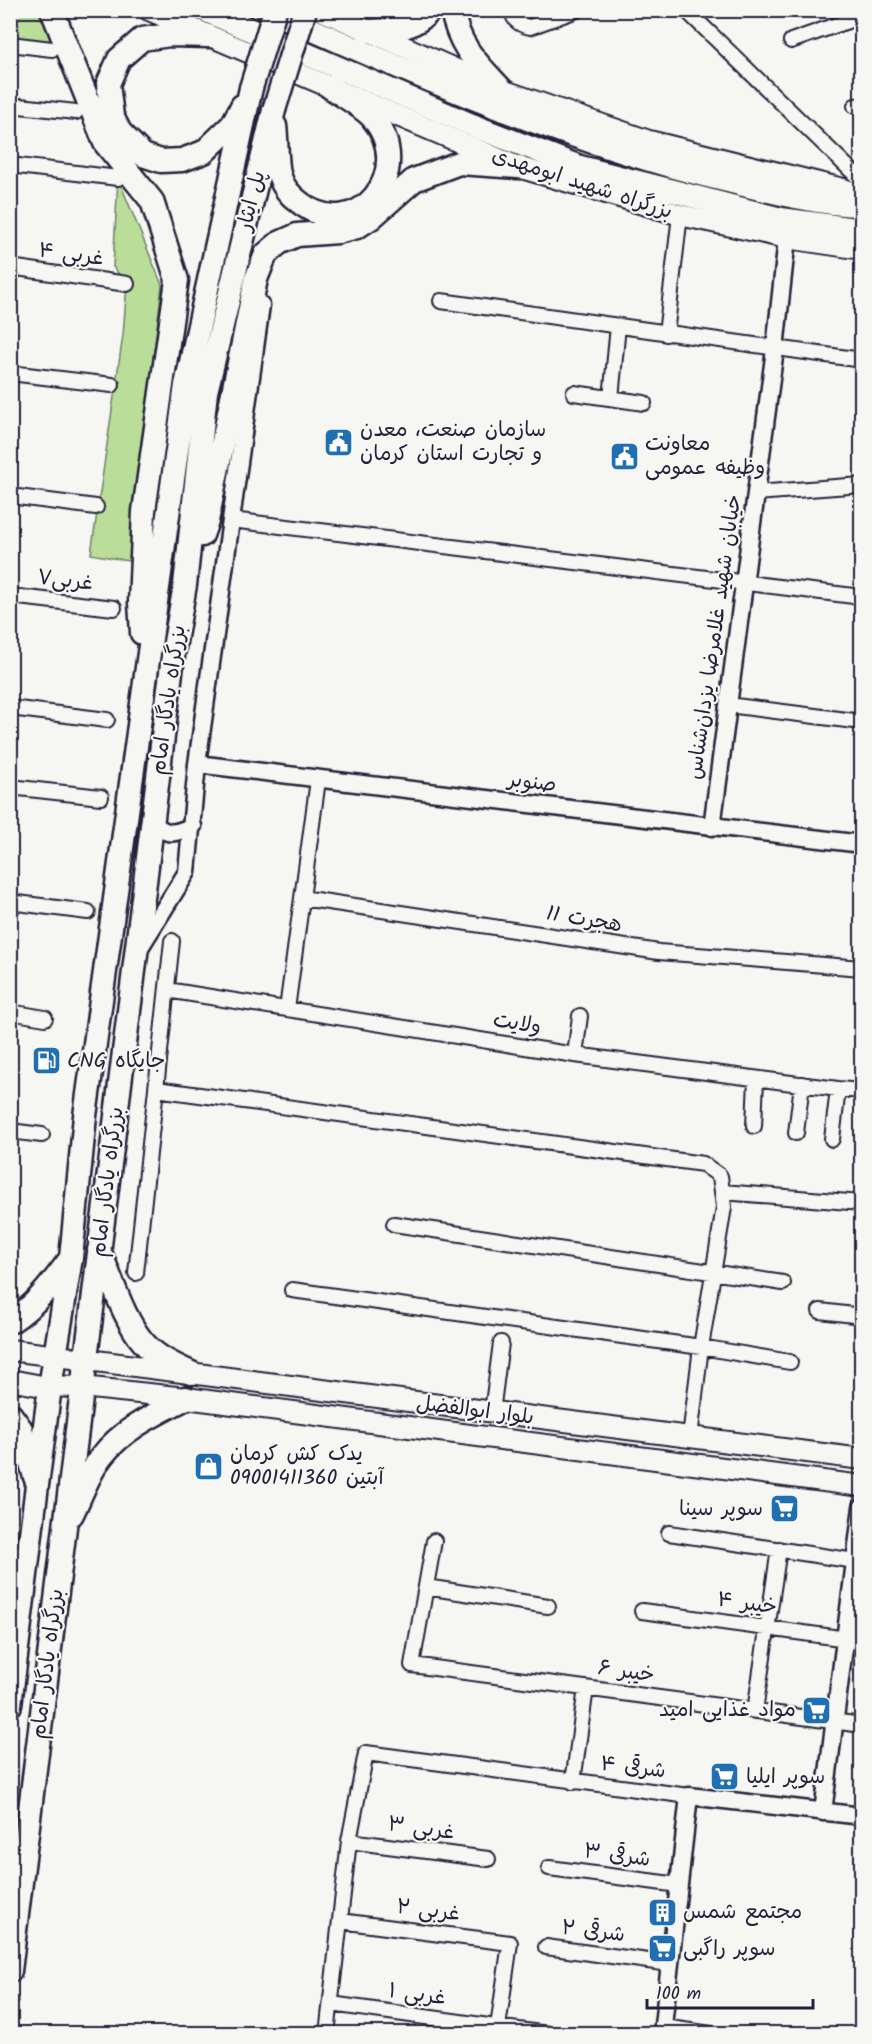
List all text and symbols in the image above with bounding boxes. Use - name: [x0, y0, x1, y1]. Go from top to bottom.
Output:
- street label: بزرگراه شهید ابومهدی: [487, 139, 677, 229]
- street label: پل ایثار: [228, 167, 275, 237]
- street label: غربی ۴: [36, 234, 106, 276]
- place label: سازمان صنعت، معدن و تجارت استان کرمان: [360, 414, 546, 471]
- public building icon: سازمان صنعت، معدن و تجارت استان کرمان: [323, 426, 355, 458]
- place label: معاونت وظیفه عمومی: [645, 428, 765, 485]
- public building icon: معاونت وظیفه عمومی: [608, 440, 640, 472]
- street label: خیابان شهید غلامرضا یزدان‌شناس: [679, 492, 751, 782]
- street label: غربی۷: [35, 561, 95, 601]
- street label: بزرگراه یادگار امام: [142, 623, 196, 777]
- street label: صنوبر: [504, 763, 558, 802]
- street label: هجرت 11: [544, 898, 624, 942]
- street label: ولایت: [491, 1004, 543, 1044]
- fuel station icon: CNG جایگاه: [30, 1045, 62, 1077]
- place label: CNG جایگاه: [67, 1045, 165, 1078]
- street label: بزرگراه یادگار امام: [82, 1105, 134, 1259]
- street label: بلوار ابوالفضل: [414, 1387, 536, 1435]
- place label: یدک کش کرمان آبتین 09001411360: [230, 1438, 384, 1495]
- shop icon: یدک کش کرمان آبتین 09001411360: [193, 1450, 225, 1482]
- place label: سوپر سینا: [679, 1493, 763, 1526]
- supermarket icon: سوپر سینا: [768, 1493, 800, 1525]
- street label: خیبر ۴: [715, 1583, 779, 1625]
- street label: بزرگراه یادگار امام: [22, 1587, 74, 1741]
- street label: خیبر ۶: [596, 1652, 656, 1692]
- place label: مواد غذایی امید: [659, 1694, 796, 1727]
- supermarket icon: مواد غذایی امید: [801, 1694, 833, 1726]
- street label: ۴ شرقی: [599, 1748, 667, 1788]
- supermarket icon: سوپر ایلیا: [709, 1761, 741, 1793]
- place label: سوپر ایلیا: [746, 1761, 825, 1794]
- street label: ۳ غربی: [386, 1808, 456, 1850]
- street label: ۳ شرقی: [582, 1835, 652, 1877]
- street label: ۲ غربی: [394, 1891, 462, 1931]
- building icon: مجتمع شمس: [646, 1896, 678, 1928]
- place label: مجتمع شمس: [683, 1896, 802, 1929]
- street label: ۲ شرقی: [559, 1912, 627, 1952]
- supermarket icon: سوپر راگبی: [646, 1933, 678, 1965]
- place label: سوپر راگبی: [683, 1933, 776, 1966]
- scale bar: [647, 1972, 814, 2010]
- street label: ۱ غربی: [386, 1975, 448, 2015]
- text: 100 m: [656, 1980, 701, 2009]

